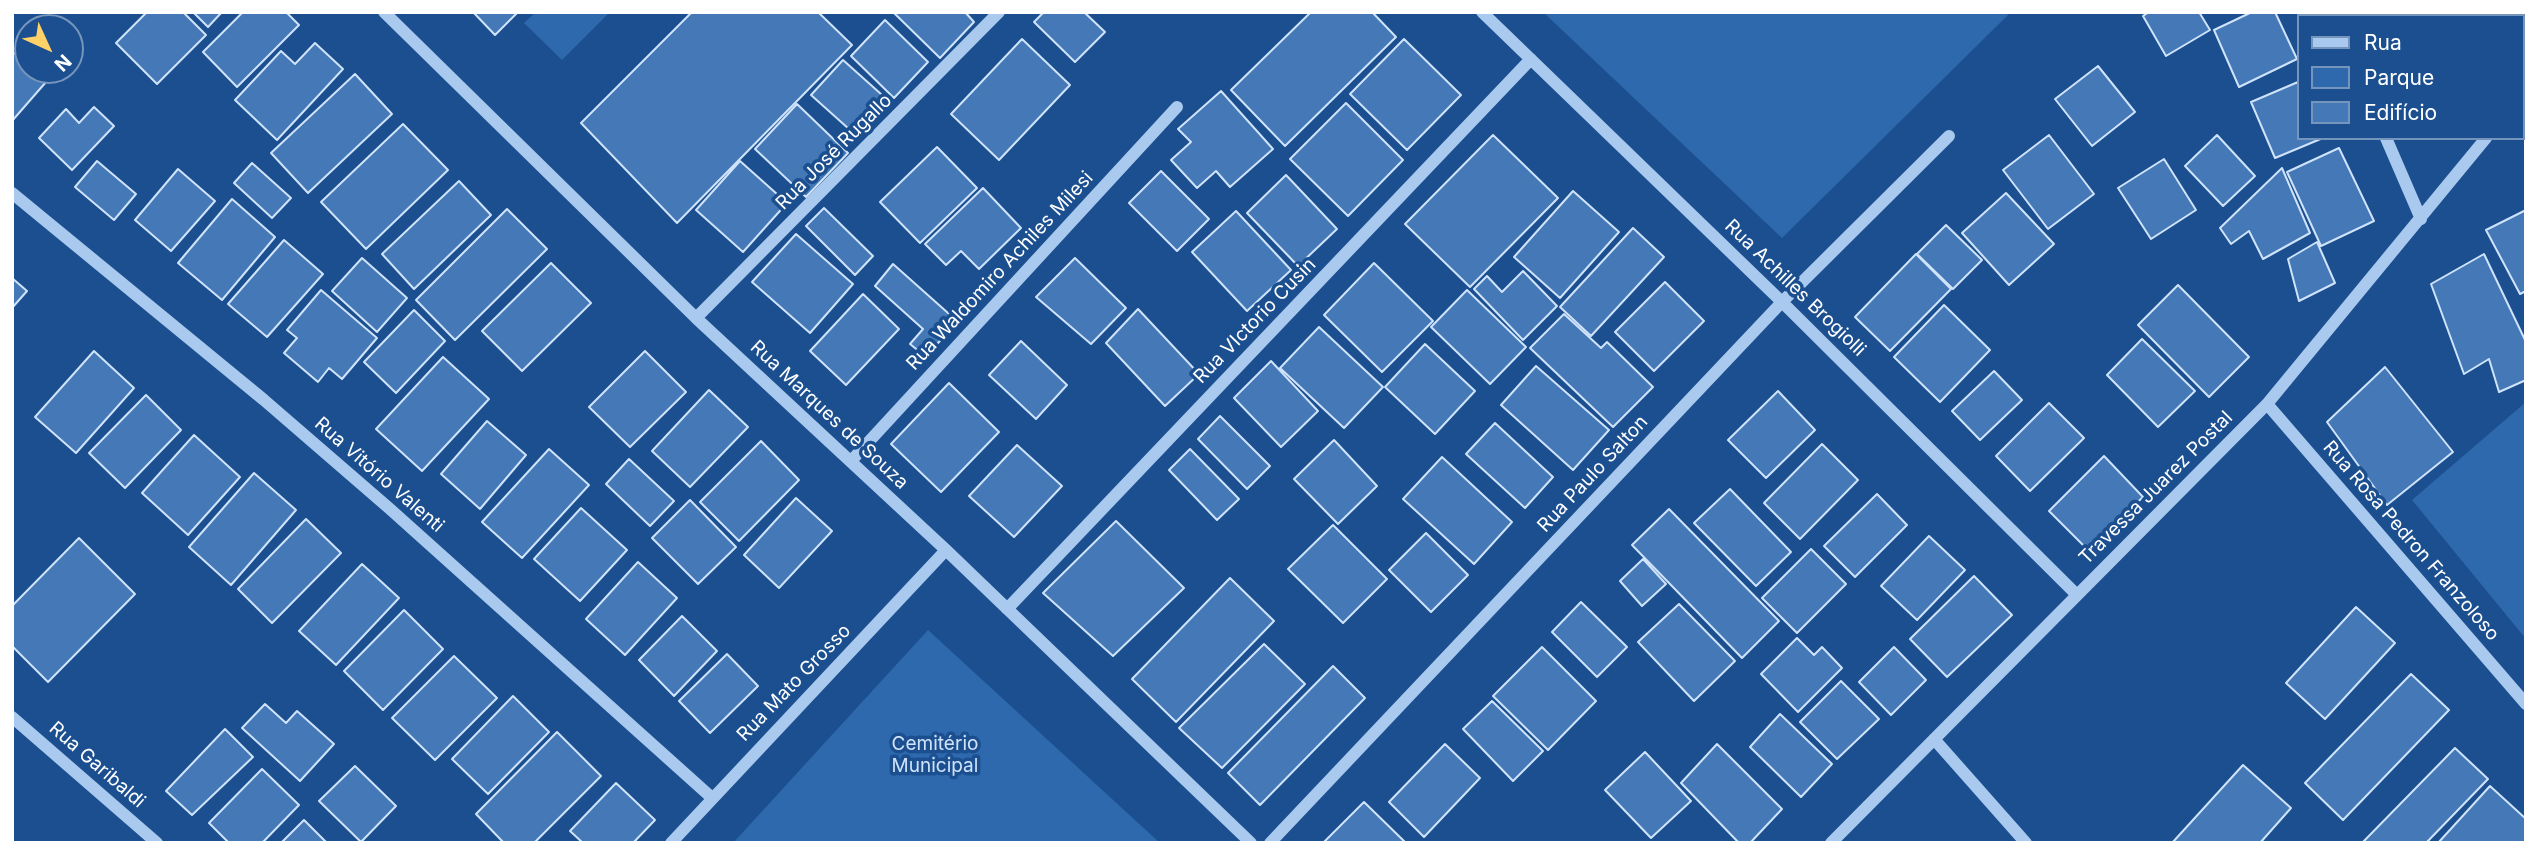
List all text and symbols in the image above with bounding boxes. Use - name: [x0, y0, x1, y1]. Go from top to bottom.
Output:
- north arrow: [14, 14, 84, 84]
- legend: [2296, 14, 2524, 140]
- text: Rua: [2364, 30, 2402, 55]
- text: N: [50, 50, 76, 76]
- text: Parque: [2364, 65, 2434, 90]
- street label: Rua José Rugallo: [771, 89, 897, 215]
- text: Edifício: [2364, 100, 2437, 125]
- street label: Rua Waldomiro Achiles Milesi: [902, 167, 1098, 375]
- street label: Rua Achilles Brogiolli: [1720, 215, 1870, 361]
- street label: Rua VIctorio Cusin: [1189, 253, 1321, 389]
- street label: Rua Marques de Souza: [745, 336, 913, 494]
- street label: Travessa Juarez Postal: [2075, 407, 2237, 569]
- street label: Rua Paulo Salton: [1533, 411, 1653, 537]
- street label: Rua Vitório Valenti: [310, 413, 448, 537]
- street label: Rua Rosa Pedron Franzoloso: [2318, 436, 2504, 646]
- street label: Rua Mato Grosso: [732, 620, 856, 746]
- street label: Rua Garibaldi: [44, 717, 150, 813]
- park label: Cemitério Municipal: [892, 733, 978, 777]

